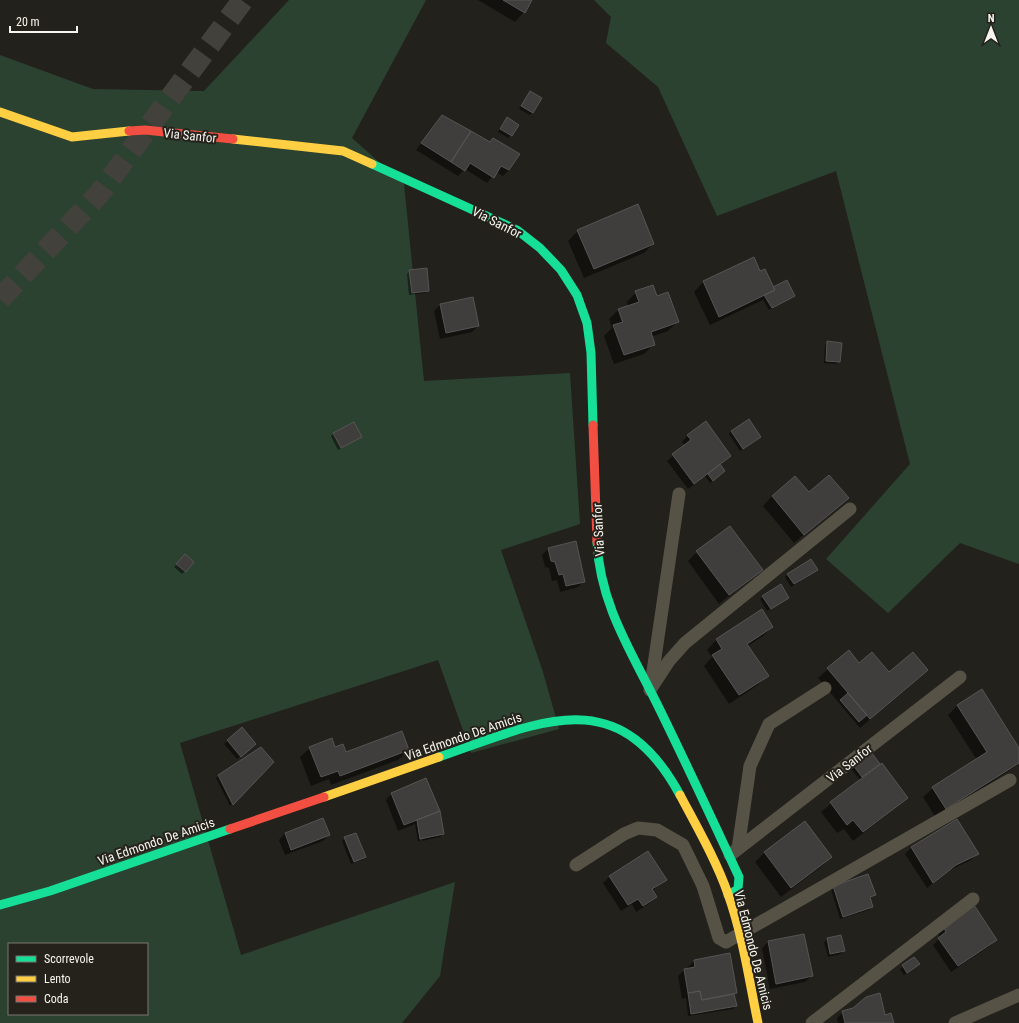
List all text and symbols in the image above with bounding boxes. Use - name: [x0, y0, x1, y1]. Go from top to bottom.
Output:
- scale bar: [10, 8, 77, 34]
- north arrow: [971, 8, 1011, 48]
- text: N: [988, 12, 995, 25]
- text: 20 m: [16, 15, 40, 29]
- street label: Via Sanfor: [163, 125, 217, 146]
- street label: Via Sanfor: [470, 204, 524, 241]
- street label: Via Sanfor: [590, 503, 607, 557]
- street label: Via Edmondo De Amicis: [403, 709, 524, 764]
- street label: Via Sanfor: [824, 741, 875, 786]
- street label: Via Edmondo De Amicis: [96, 814, 217, 869]
- street label: Via Edmondo De Amicis: [731, 889, 776, 1011]
- legend: [8, 943, 148, 1015]
- text: Scorrevole: [44, 952, 94, 966]
- text: Lento: [44, 972, 71, 986]
- text: Coda: [44, 992, 69, 1006]

